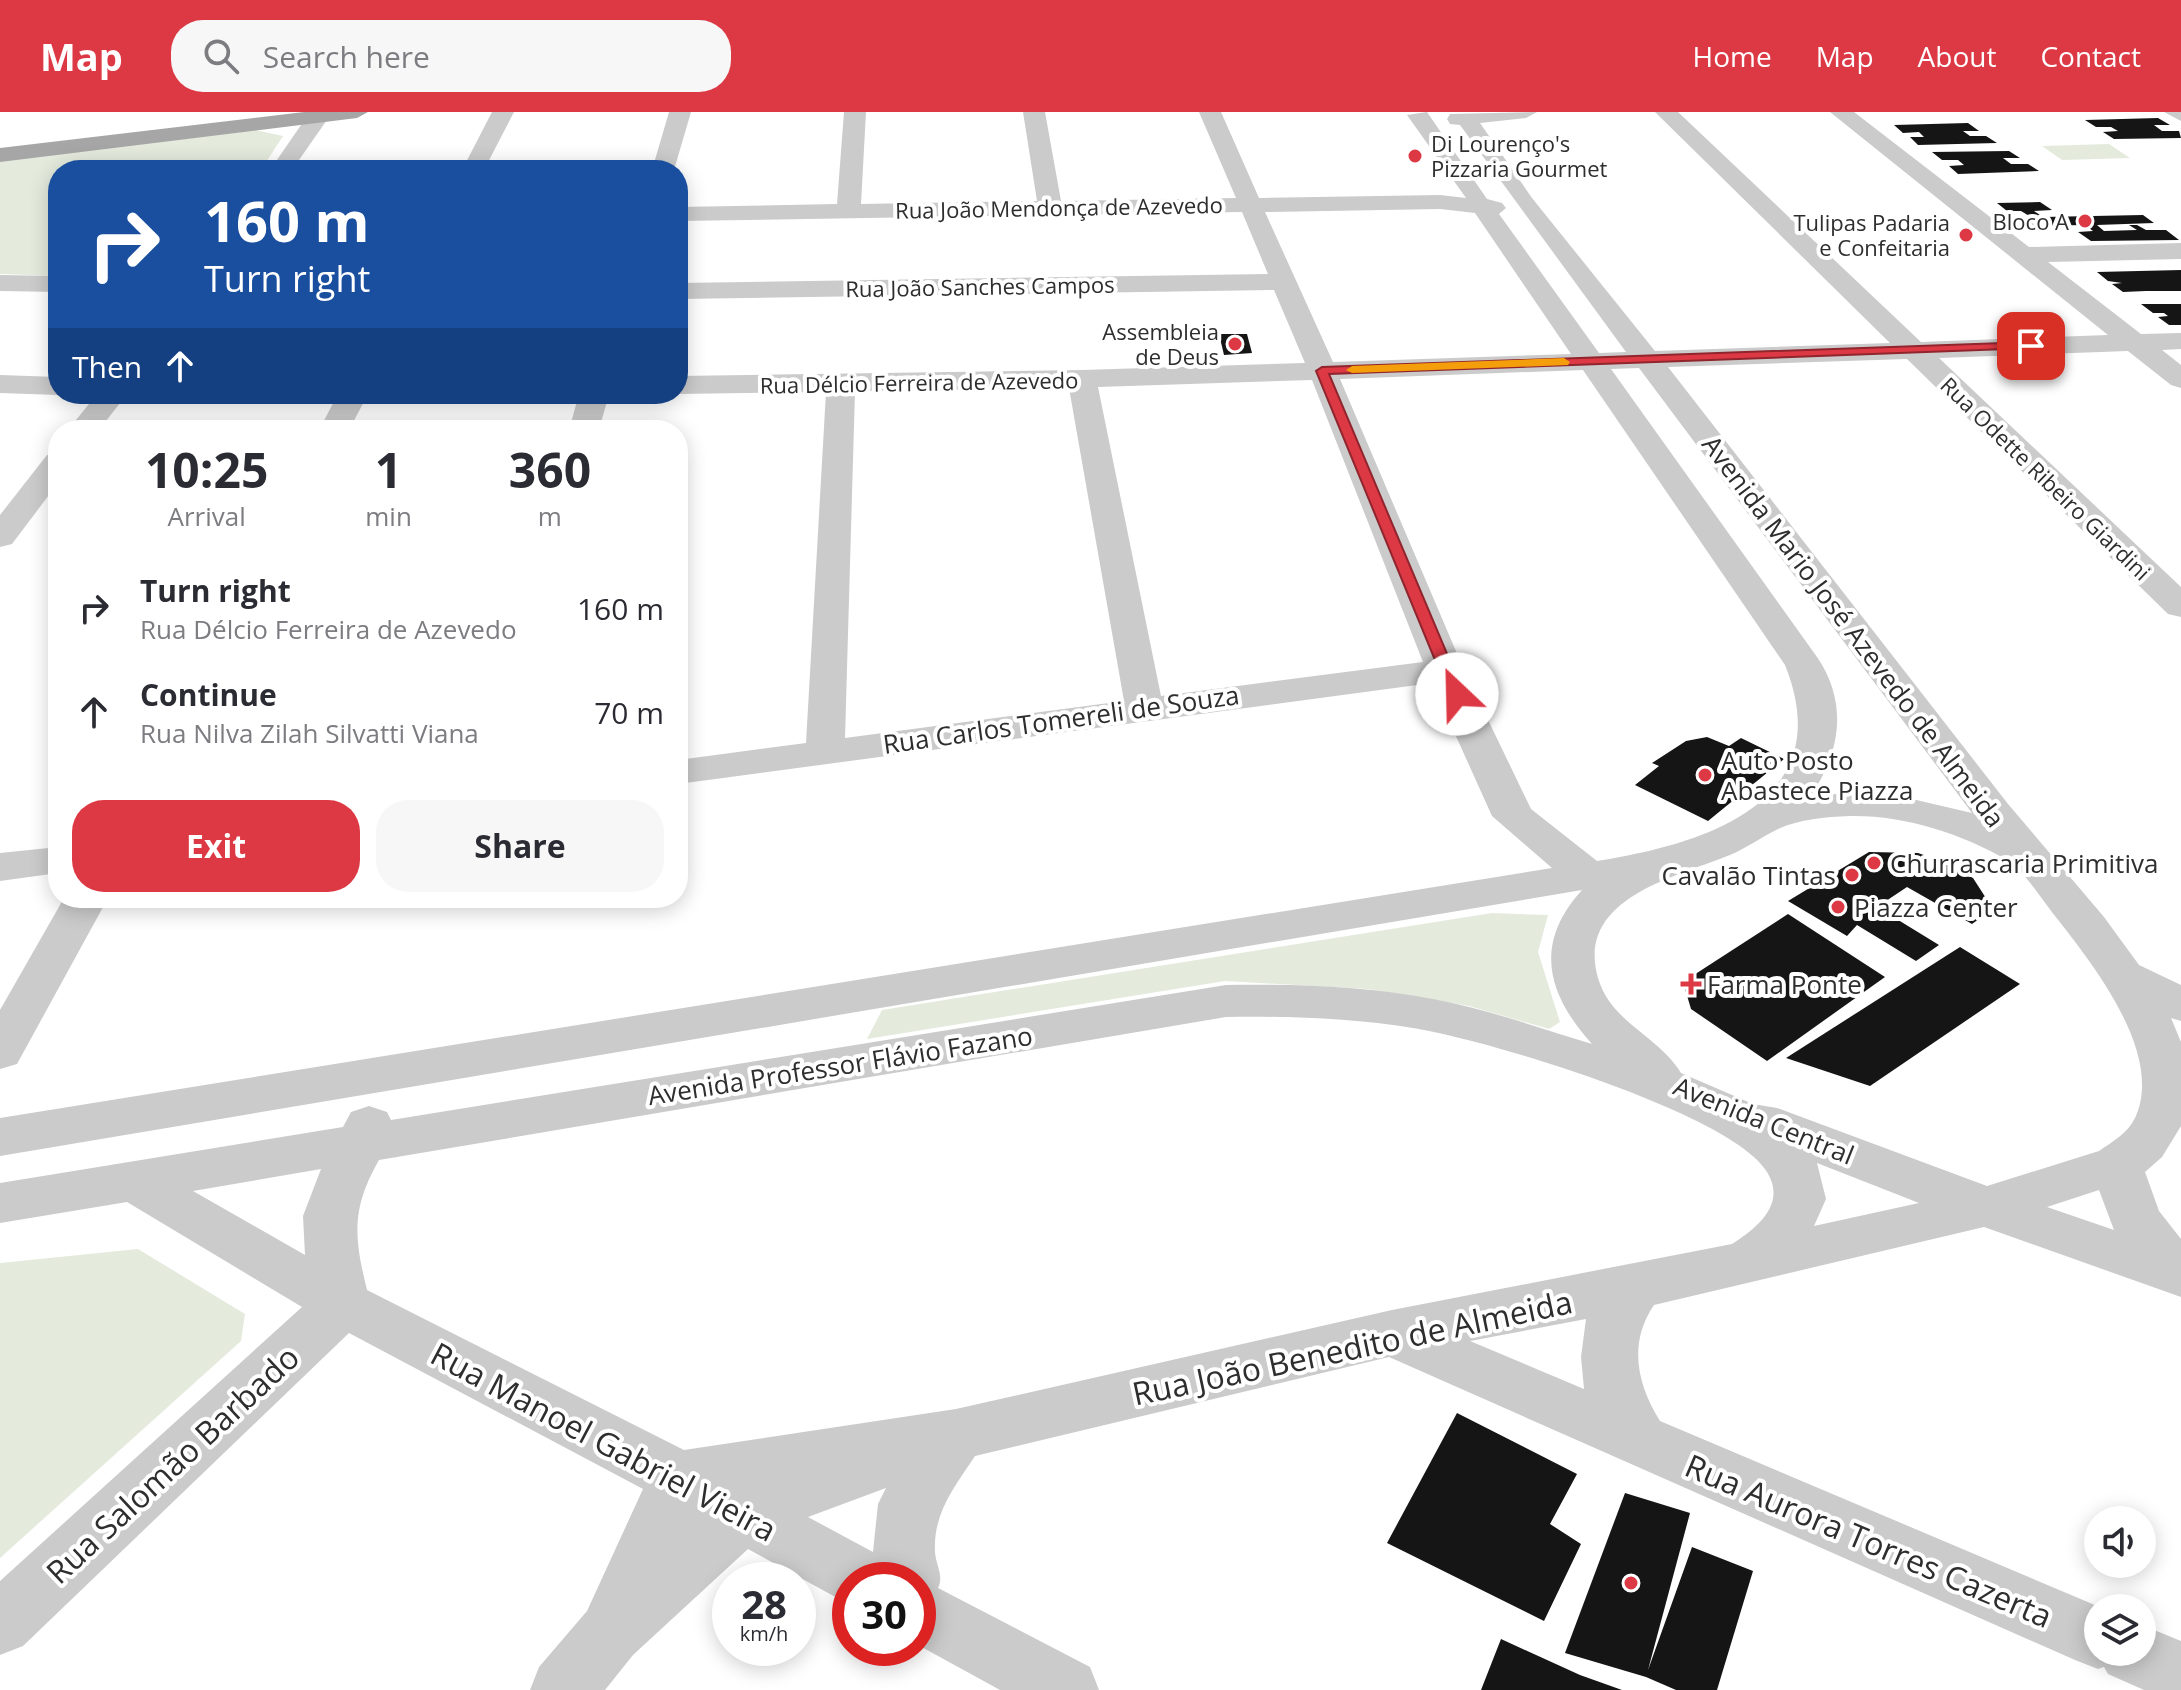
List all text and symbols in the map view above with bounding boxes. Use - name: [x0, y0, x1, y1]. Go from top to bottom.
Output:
- search box: [171, 20, 731, 92]
- text: Map: [40, 30, 123, 82]
- icon: search: [199, 34, 243, 78]
- text: Search here: [263, 36, 430, 77]
- text: Home: [1693, 37, 1772, 75]
- text: Map: [1816, 37, 1874, 75]
- text: About: [1918, 37, 1996, 75]
- text: Contact: [2040, 37, 2141, 75]
- place label: Di Lourenço's Pizzaria Gourmet: [1431, 128, 1608, 183]
- marker: Di Lourenço's Pizzaria Gourmet: [1406, 147, 1424, 165]
- text: 160 m: [204, 182, 370, 258]
- street label: Rua João Mendonça de Azevedo: [895, 189, 1223, 225]
- icon: right: [72, 192, 176, 296]
- place label: Bloco A: [1993, 206, 2069, 236]
- place label: Tulipas Padaria e Confeitaria: [1793, 207, 1950, 262]
- marker: Bloco A: [2076, 212, 2094, 230]
- marker: Tulipas Padaria e Confeitaria: [1957, 226, 1975, 244]
- text: Turn right: [204, 254, 370, 303]
- street label: Rua João Sanches Campos: [845, 269, 1115, 303]
- pin: [1997, 312, 2065, 380]
- place label: Assembleia de Deus: [1102, 316, 1219, 371]
- icon: arrive: [2009, 324, 2053, 368]
- marker: Assembleia de Deus: [1226, 335, 1244, 353]
- icon: ahead: [158, 344, 202, 388]
- text: Then: [72, 346, 142, 387]
- street label: Rua Délcio Ferreira de Azevedo: [759, 364, 1079, 400]
- street label: Rua Odette Ribeiro Giardini: [1935, 370, 2157, 586]
- street label: Avenida Mario José Azevedo de Almeida: [1694, 428, 2014, 834]
- text: 10:25: [145, 437, 268, 502]
- text: 1: [375, 437, 402, 502]
- text: 360: [509, 437, 591, 502]
- text: Arrival: [167, 498, 246, 534]
- text: min: [365, 498, 412, 534]
- text: m: [538, 498, 562, 534]
- text: Turn right: [140, 570, 291, 611]
- icon: right: [72, 586, 116, 630]
- text: 160 m: [577, 588, 664, 629]
- text: Rua Délcio Ferreira de Azevedo: [140, 611, 517, 647]
- position arrow: [1415, 652, 1499, 736]
- text: Continue: [140, 674, 277, 715]
- street label: Rua Carlos Tomereli de Souza: [881, 676, 1241, 762]
- icon: ahead: [72, 690, 116, 734]
- text: 70 m: [594, 692, 664, 733]
- text: Rua Nilva Zilah Silvatti Viana: [140, 715, 479, 751]
- place label: Auto Posto Abastece Piazza: [1721, 742, 1913, 808]
- marker: Auto Posto Abastece Piazza: [1696, 766, 1714, 784]
- button: Exit: [72, 800, 360, 892]
- button: Share: [376, 800, 664, 892]
- place label: Churrascaria Primitiva: [1890, 845, 2158, 881]
- marker: Churrascaria Primitiva: [1865, 854, 1883, 872]
- place label: Cavalão Tintas: [1661, 857, 1836, 893]
- marker: Cavalão Tintas: [1843, 866, 1861, 884]
- place label: Piazza Center: [1854, 889, 2018, 925]
- marker: Piazza Center: [1829, 898, 1847, 916]
- place label: Farma Ponte: [1707, 966, 1862, 1002]
- marker: Farma Ponte: [1682, 975, 1700, 993]
- street label: Avenida Professor Flávio Fazano: [645, 1017, 1035, 1113]
- street label: Avenida Central: [1668, 1067, 1860, 1173]
- street label: Rua João Benedito de Almeida: [1128, 1279, 1576, 1415]
- street label: Rua Manoel Gabriel Vieira: [424, 1332, 784, 1550]
- street label: Rua Salomão Barbado: [36, 1335, 308, 1593]
- street label: Rua Aurora Torres Cazerta: [1679, 1443, 2059, 1637]
- map controls: [2084, 1506, 2156, 1666]
- button: sound: [2084, 1506, 2156, 1578]
- speed limit sign: 30: [832, 1562, 936, 1666]
- place label: ㅤ: [1647, 1562, 1676, 1605]
- marker: ㅤ: [1622, 1574, 1640, 1592]
- text: 28: [741, 1576, 787, 1631]
- button: layers: [2084, 1594, 2156, 1666]
- text: km/h: [740, 1620, 788, 1647]

